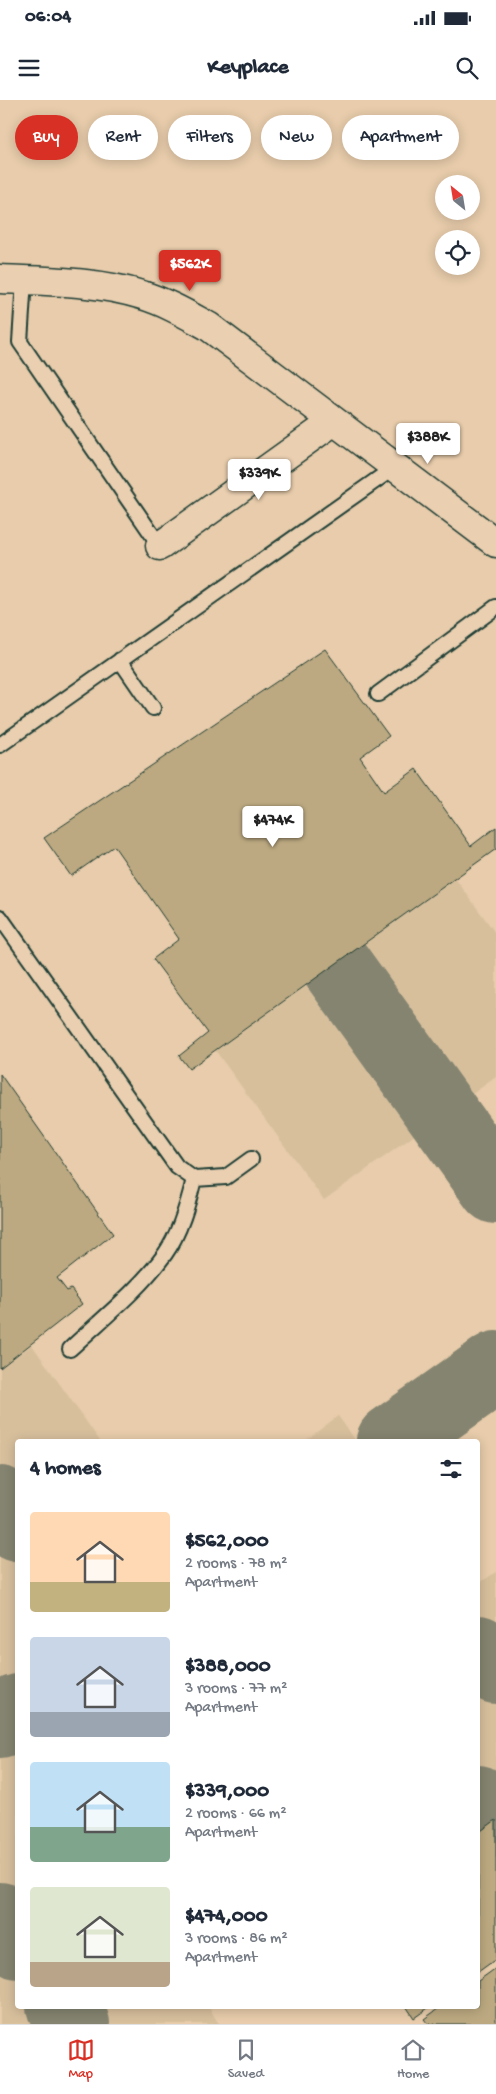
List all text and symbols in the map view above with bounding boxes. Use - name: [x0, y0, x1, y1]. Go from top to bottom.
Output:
- text: 06:04: [25, 6, 71, 29]
- icon: menu: [15, 54, 43, 82]
- icon: search: [453, 54, 481, 82]
- text: Keyplace: [207, 55, 289, 81]
- chip: Buy: [15, 115, 78, 160]
- chip: Rent: [88, 115, 158, 160]
- chip: Filters: [168, 115, 251, 160]
- chip: New: [261, 115, 332, 160]
- chip: Apartment: [342, 115, 459, 160]
- north arrow: [435, 175, 480, 220]
- map controls: [435, 175, 480, 275]
- button: locate: [435, 230, 480, 275]
- pin: $562K: [155, 250, 225, 292]
- text: $562K: [170, 256, 210, 275]
- pin: $388K: [393, 422, 463, 465]
- text: $388K: [407, 429, 449, 448]
- pin: $339K: [224, 458, 294, 501]
- text: $339K: [239, 465, 279, 484]
- pin: $474K: [238, 806, 308, 848]
- text: $474K: [253, 812, 293, 831]
- icon: filters: [437, 1455, 465, 1483]
- text: 4 homes: [30, 1457, 101, 1482]
- text: $562,000: [185, 1530, 269, 1555]
- icon: home: [70, 1532, 130, 1592]
- text: 2 rooms · 78 m²: [185, 1555, 287, 1574]
- text: Apartment: [185, 1574, 257, 1593]
- text: $388,000: [185, 1655, 271, 1680]
- icon: home: [70, 1657, 130, 1717]
- text: 3 rooms · 77 m²: [185, 1680, 287, 1699]
- text: Apartment: [185, 1699, 257, 1718]
- text: $339,000: [185, 1780, 269, 1805]
- icon: home: [70, 1782, 130, 1842]
- text: 2 rooms · 66 m²: [185, 1805, 286, 1824]
- text: Apartment: [185, 1824, 257, 1843]
- text: $474,000: [185, 1905, 268, 1930]
- icon: home: [70, 1907, 130, 1967]
- text: 3 rooms · 86 m²: [185, 1930, 288, 1949]
- text: Apartment: [185, 1949, 257, 1968]
- tab: Map: [67, 2036, 95, 2083]
- tab: Saved: [228, 2036, 264, 2083]
- tab: Home: [397, 2036, 429, 2083]

